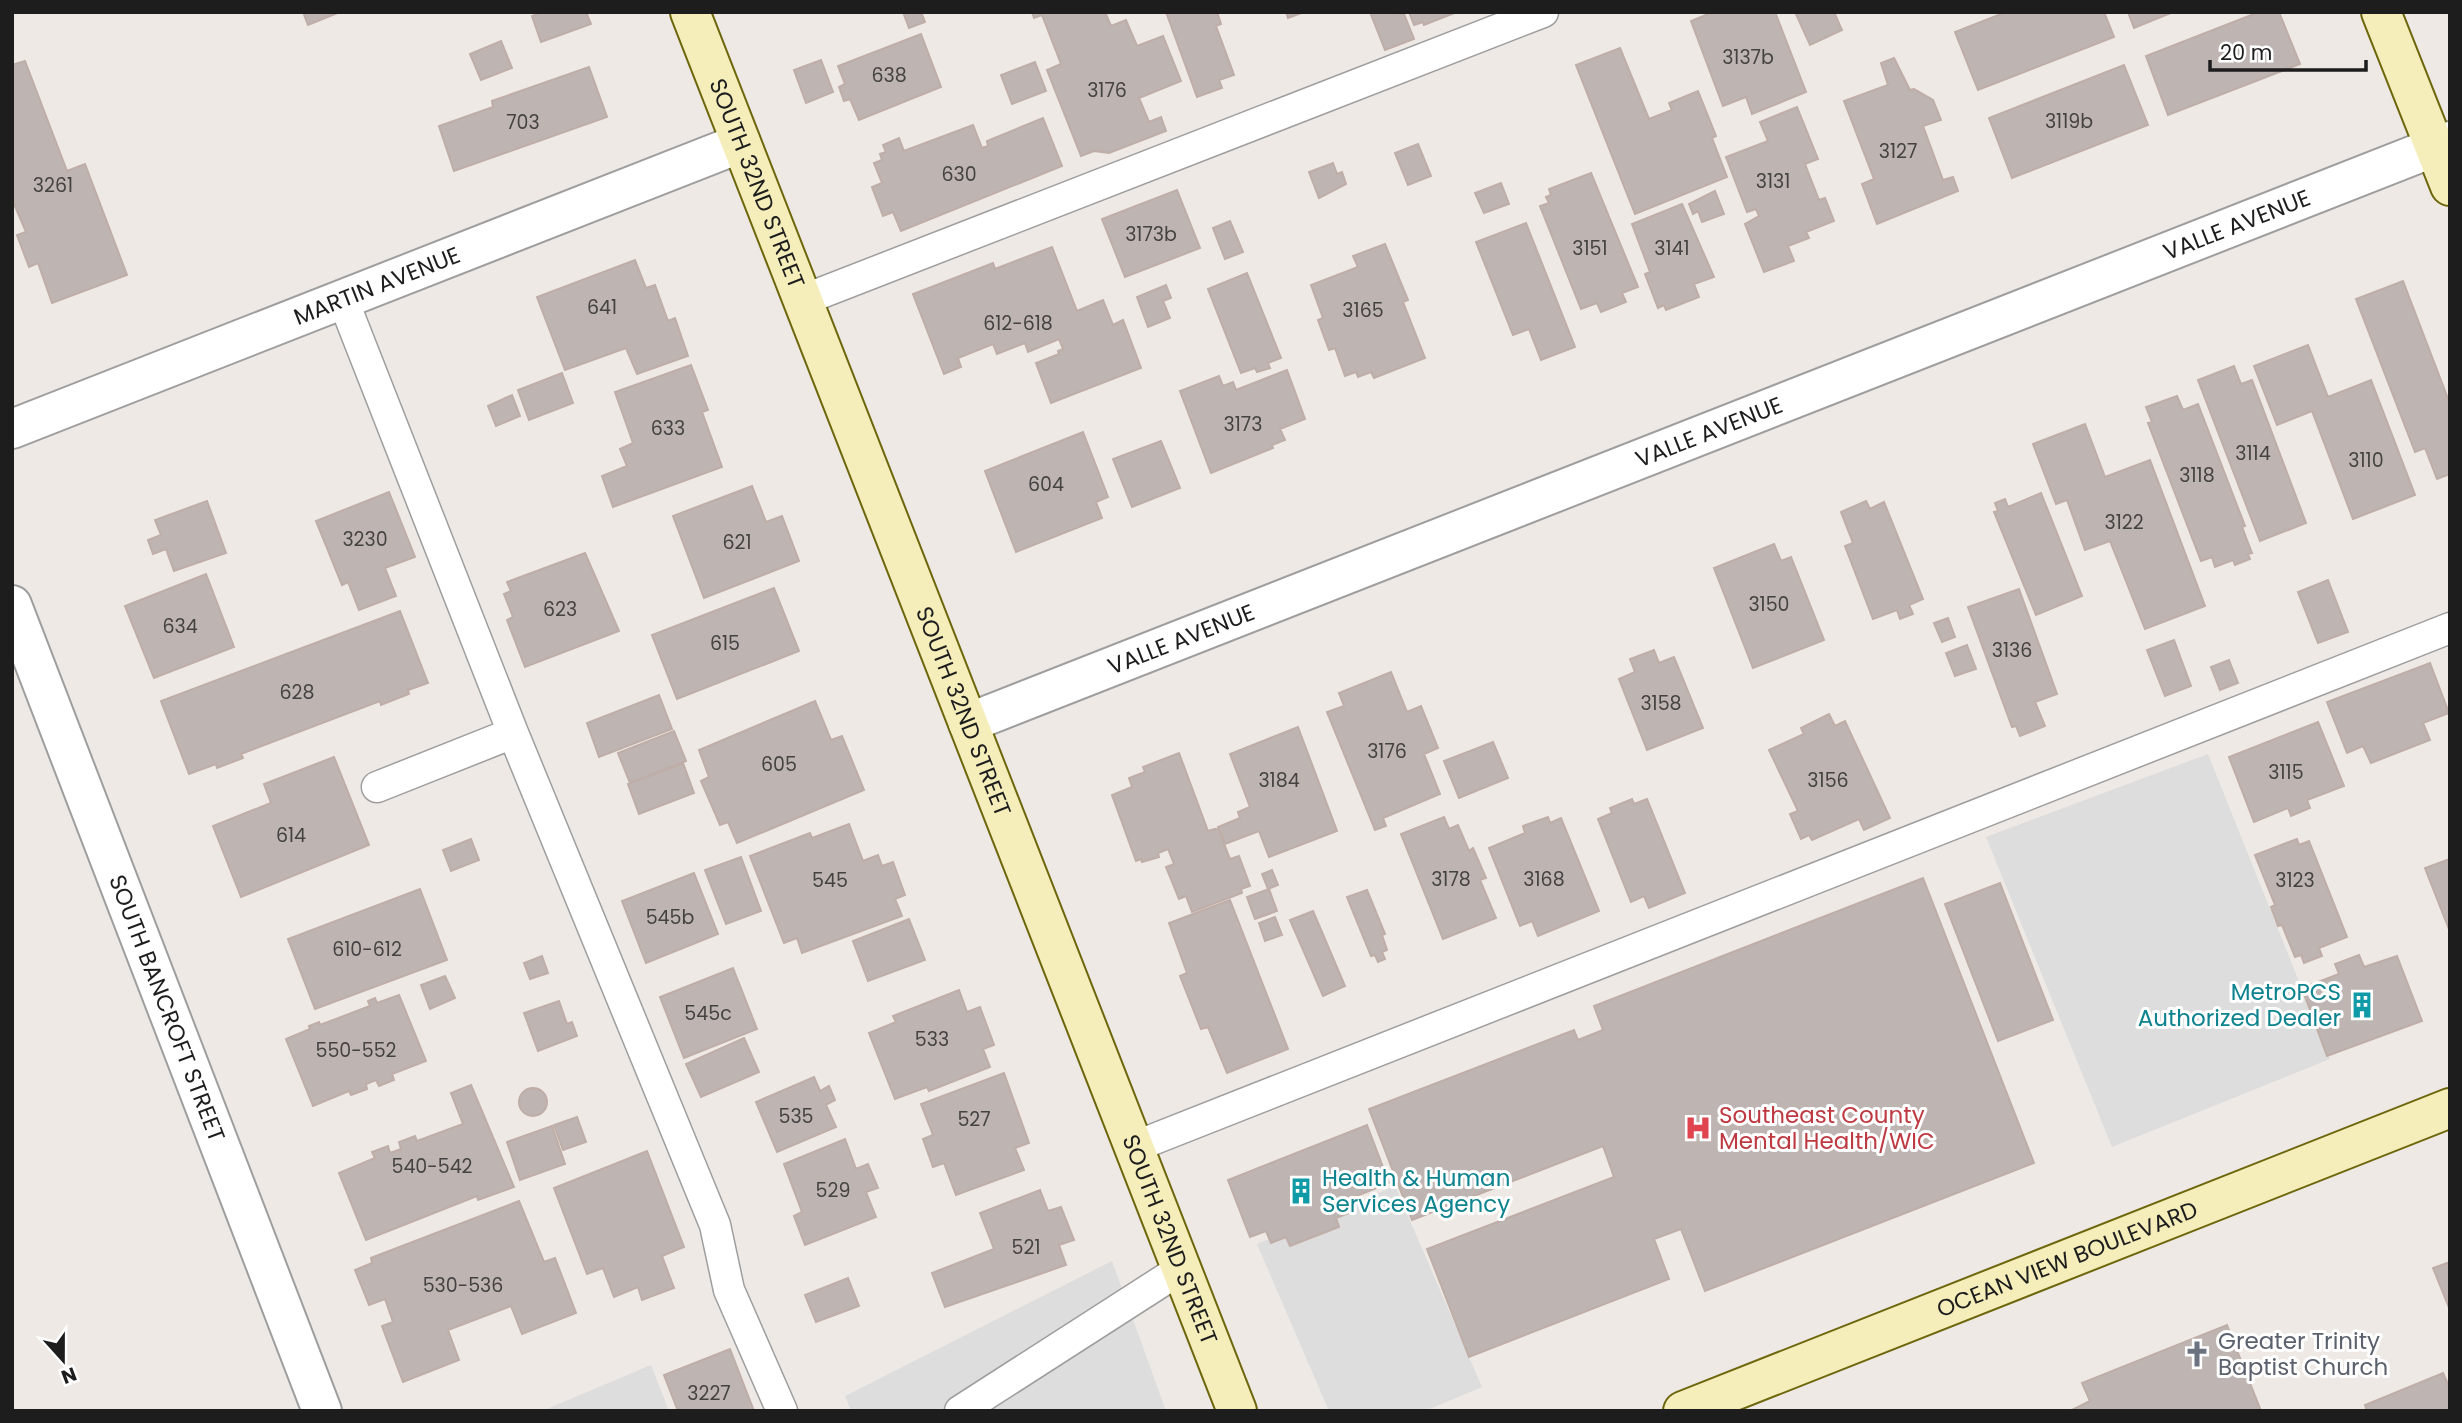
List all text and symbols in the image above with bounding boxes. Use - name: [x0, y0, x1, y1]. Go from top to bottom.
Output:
- scale bar: [2210, 28, 2366, 72]
- text: 20 m: [2220, 38, 2273, 67]
- house number: 3137b: [1722, 44, 1774, 71]
- house number: 638: [871, 62, 907, 89]
- street label: SOUTH 32ND STREET: [701, 74, 813, 293]
- house number: 3176: [1087, 77, 1127, 104]
- house number: 3119b: [2045, 108, 2093, 135]
- house number: 703: [506, 109, 540, 136]
- house number: 3127: [1879, 138, 1917, 165]
- house number: 630: [941, 161, 977, 188]
- house number: 3131: [1756, 168, 1790, 195]
- house number: 3261: [33, 172, 73, 199]
- street label: VALLE AVENUE: [2159, 181, 2315, 268]
- house number: 3173b: [1125, 221, 1177, 248]
- house number: 3151: [1572, 235, 1608, 262]
- house number: 3141: [1654, 235, 1690, 262]
- street label: MARTIN AVENUE: [289, 239, 465, 333]
- house number: 641: [587, 294, 617, 321]
- house number: 3165: [1342, 297, 1384, 324]
- house number: 612-618: [983, 310, 1053, 337]
- street label: VALLE AVENUE: [1631, 389, 1787, 475]
- house number: 3173: [1224, 411, 1262, 438]
- house number: 633: [651, 415, 685, 442]
- house number: 3114: [2235, 440, 2271, 467]
- house number: 3110: [2348, 447, 2384, 474]
- house number: 3118: [2179, 462, 2215, 489]
- house number: 604: [1028, 471, 1064, 498]
- house number: 3122: [2104, 509, 2144, 536]
- house number: 3230: [342, 526, 388, 553]
- house number: 621: [722, 529, 752, 556]
- house number: 3150: [1748, 591, 1790, 618]
- house number: 623: [543, 596, 577, 623]
- street label: VALLE AVENUE: [1103, 596, 1259, 683]
- street label: SOUTH 32ND STREET: [908, 602, 1019, 821]
- house number: 634: [162, 613, 198, 640]
- house number: 615: [710, 630, 740, 657]
- house number: 3136: [1992, 637, 2032, 664]
- house number: 628: [280, 679, 314, 706]
- house number: 3158: [1640, 690, 1682, 717]
- house number: 3176: [1367, 738, 1407, 765]
- house number: 605: [761, 751, 797, 778]
- house number: 3115: [2268, 759, 2304, 786]
- house number: 3184: [1258, 767, 1300, 794]
- house number: 3156: [1807, 767, 1849, 794]
- house number: 614: [276, 822, 306, 849]
- house number: 3178: [1431, 866, 1471, 893]
- house number: 3168: [1523, 866, 1565, 893]
- house number: 545: [812, 867, 848, 894]
- house number: 3123: [2275, 867, 2315, 894]
- street label: SOUTH BANCROFT STREET: [101, 870, 233, 1146]
- house number: 545b: [646, 904, 694, 931]
- house number: 610-612: [332, 936, 402, 963]
- place label: MetroPCS Authorized Dealer: [2138, 976, 2341, 1034]
- building icon: MetroPCS Authorized Dealer: [2347, 990, 2377, 1020]
- house number: 545c: [684, 1000, 732, 1027]
- house number: 533: [915, 1026, 949, 1053]
- house number: 550-552: [315, 1037, 397, 1064]
- place label: Southeast County Mental Health/WIC: [1719, 1099, 1935, 1157]
- house number: 535: [778, 1103, 814, 1130]
- house number: 527: [957, 1106, 991, 1133]
- hospital icon: Southeast County Mental Health/WIC: [1683, 1113, 1713, 1143]
- street label: SOUTH 32ND STREET: [1114, 1130, 1225, 1349]
- house number: 540-542: [391, 1153, 473, 1180]
- place label: Health & Human Services Agency: [1322, 1162, 1510, 1220]
- building icon: Health & Human Services Agency: [1286, 1176, 1316, 1206]
- house number: 529: [816, 1177, 850, 1204]
- street label: OCEAN VIEW BOULEVARD: [1932, 1193, 2202, 1325]
- house number: 521: [1012, 1234, 1040, 1261]
- house number: 530-536: [423, 1272, 503, 1299]
- north arrow: [28, 1325, 98, 1395]
- place label: Greater Trinity Baptist Church: [2218, 1325, 2388, 1383]
- church icon: Greater Trinity Baptist Church: [2182, 1339, 2212, 1369]
- text: N: [57, 1360, 80, 1391]
- house number: 3227: [687, 1380, 731, 1407]

